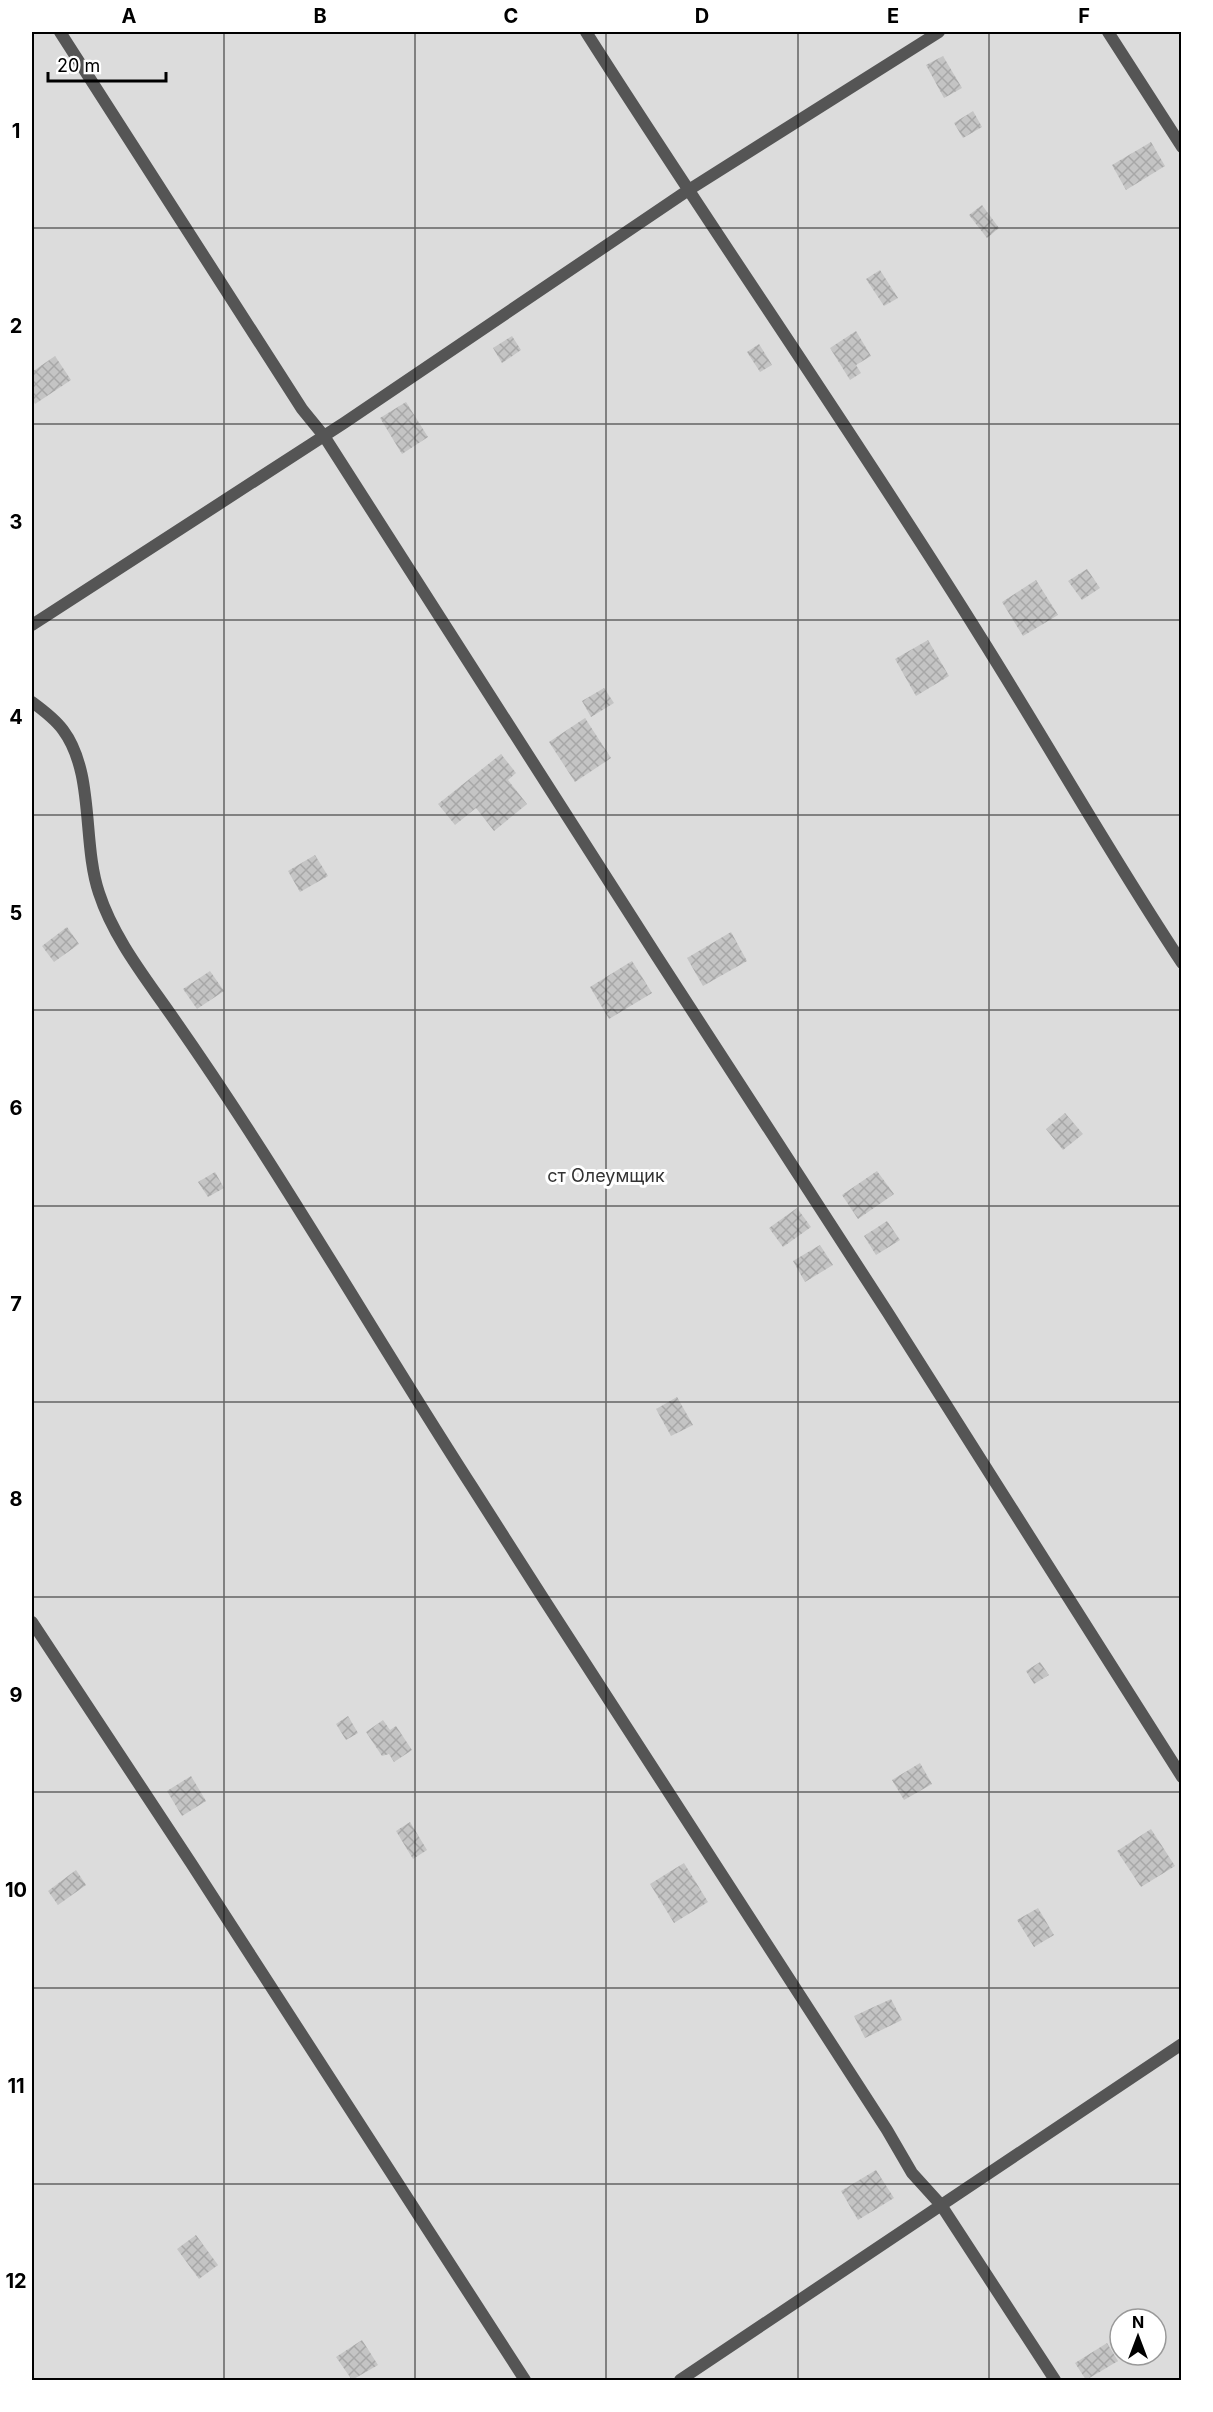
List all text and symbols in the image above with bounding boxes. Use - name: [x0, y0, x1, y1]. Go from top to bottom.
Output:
- text: A: [122, 4, 137, 28]
- text: B: [313, 4, 327, 28]
- text: C: [504, 4, 518, 28]
- text: D: [695, 4, 709, 28]
- text: E: [887, 4, 899, 28]
- text: F: [1078, 4, 1090, 28]
- scale bar: [48, 45, 166, 83]
- text: 20 m: [57, 55, 100, 76]
- text: 1: [12, 119, 20, 143]
- text: 2: [10, 314, 22, 338]
- text: 3: [10, 510, 22, 534]
- text: 4: [9, 705, 23, 729]
- text: 5: [10, 901, 22, 925]
- text: 6: [10, 1096, 23, 1120]
- park label: ст Олеумщик: [547, 1165, 665, 1186]
- text: 7: [10, 1292, 22, 1316]
- text: 8: [9, 1487, 23, 1511]
- text: 9: [10, 1683, 23, 1707]
- text: 10: [5, 1878, 27, 1902]
- text: 11: [7, 2074, 25, 2098]
- text: 12: [5, 2269, 27, 2293]
- north arrow: [1108, 2307, 1168, 2367]
- text: N: [1132, 2312, 1144, 2332]

